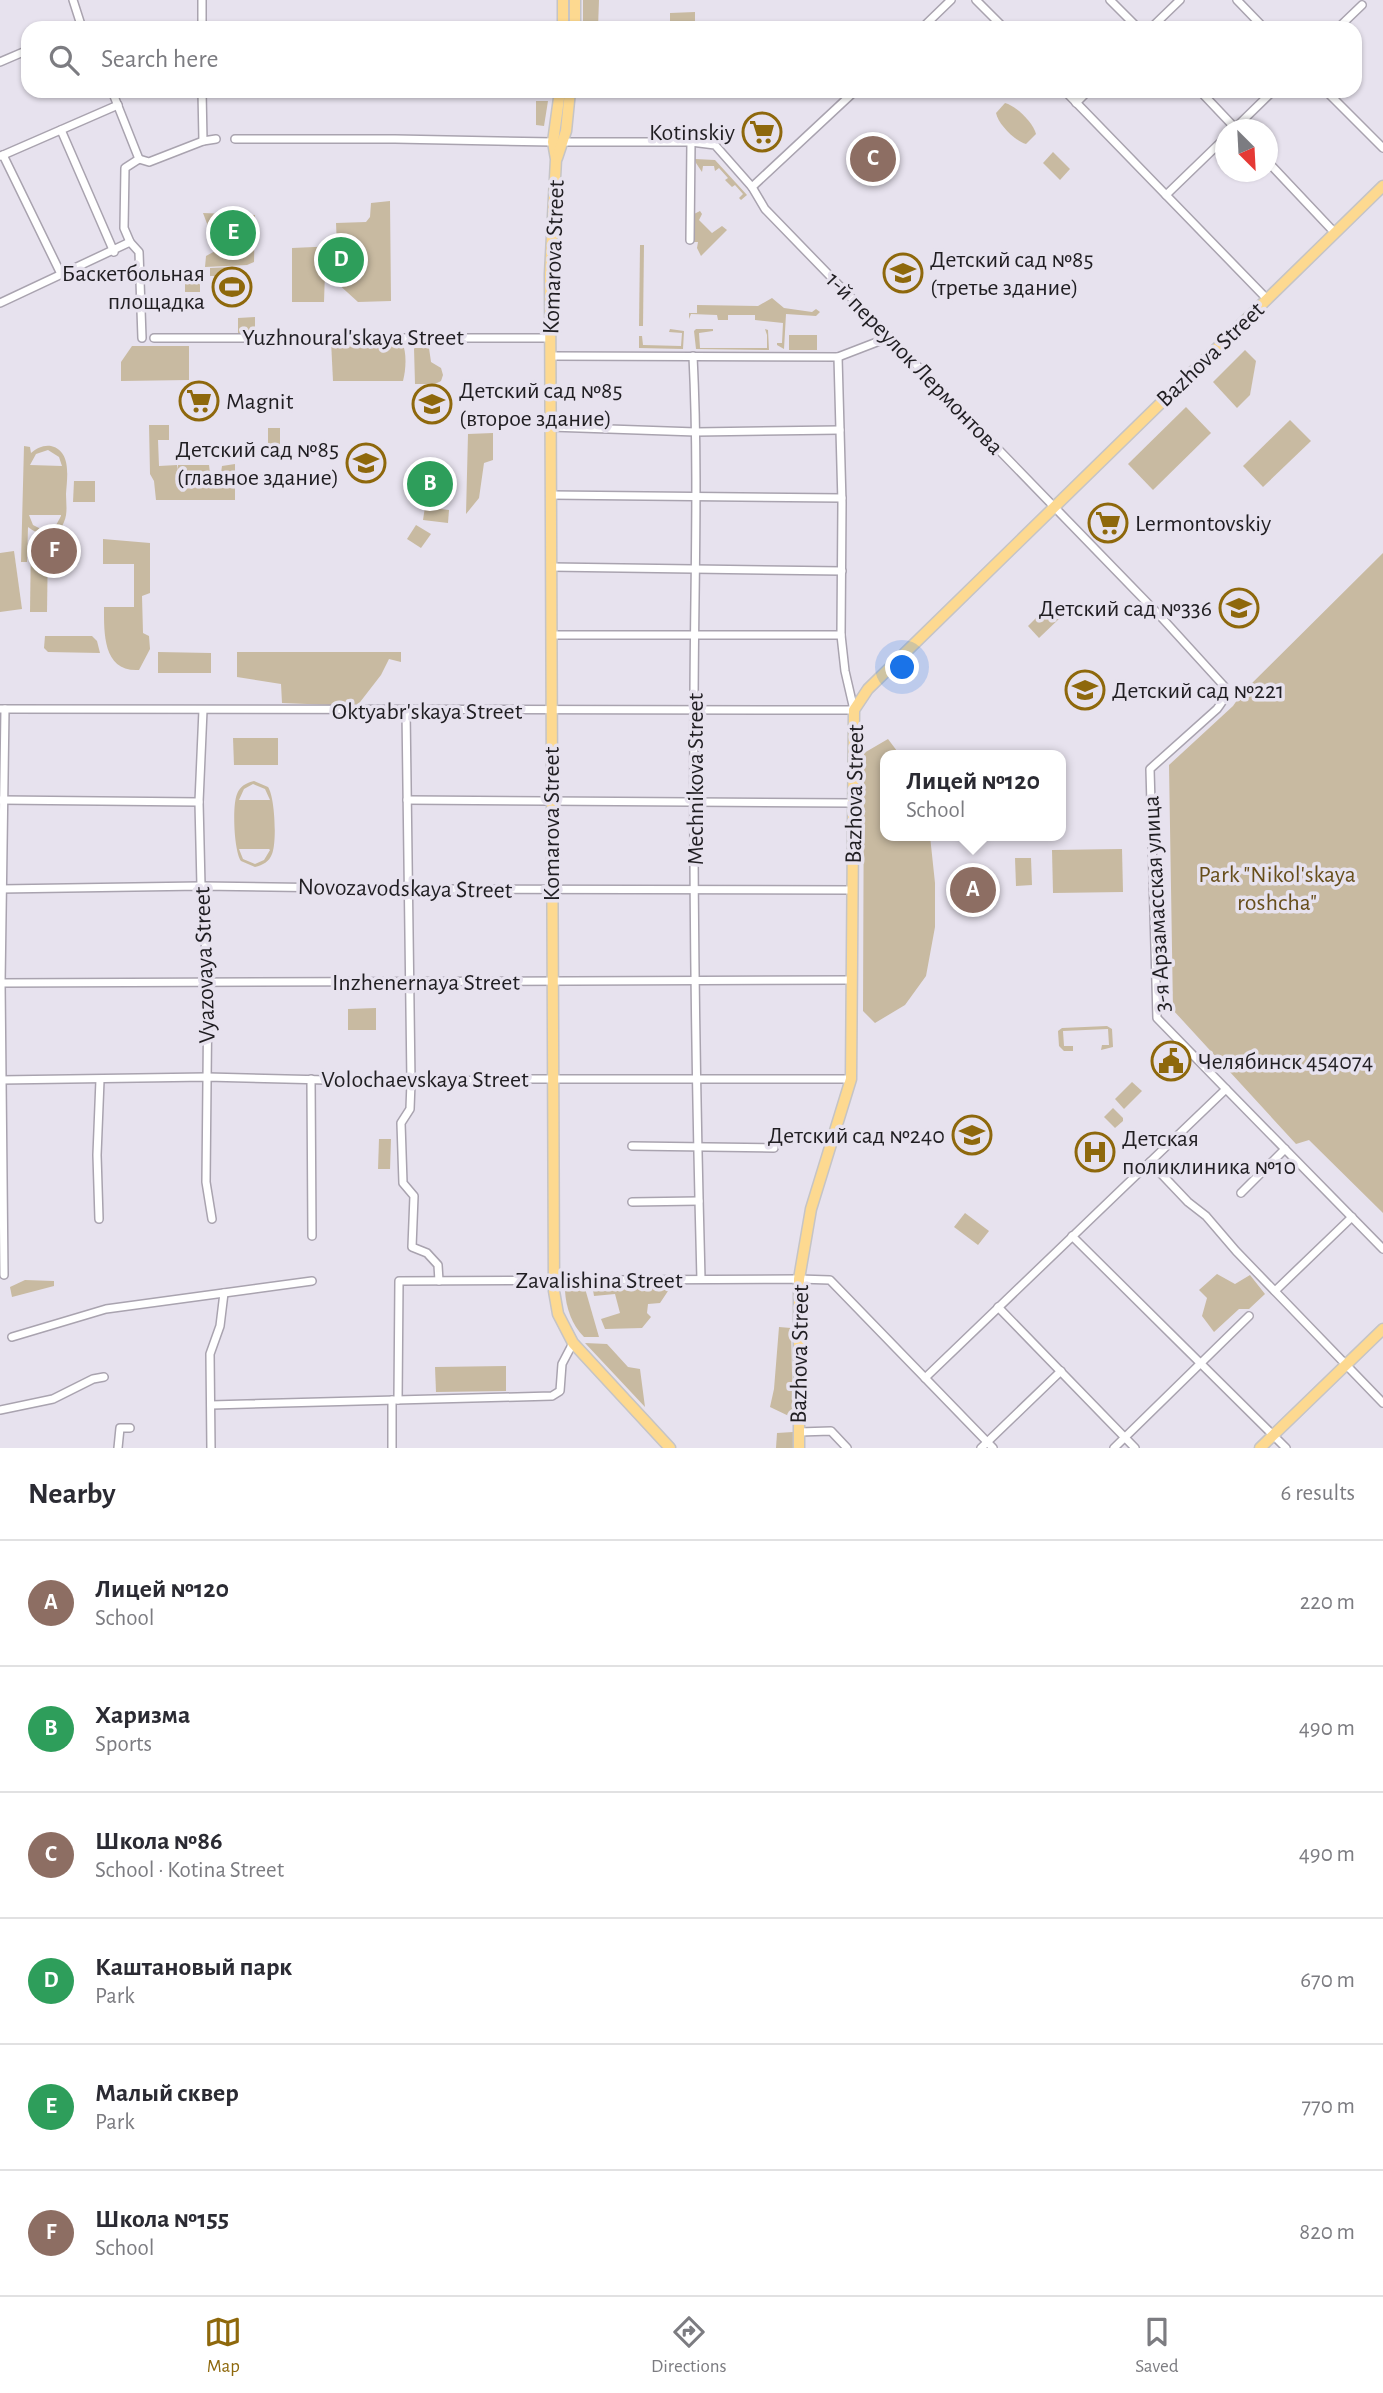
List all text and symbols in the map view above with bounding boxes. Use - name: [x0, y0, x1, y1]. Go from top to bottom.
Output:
- search box: [21, 21, 1362, 98]
- icon: search: [45, 41, 83, 79]
- text: Search here: [101, 46, 219, 72]
- supermarket icon: Kotinskiy: [741, 111, 783, 153]
- north arrow: [1215, 119, 1278, 182]
- place label: Kotinskiy: [649, 121, 735, 145]
- pin: C: [850, 133, 896, 185]
- street label: Komarova Street: [539, 179, 569, 335]
- pin: E: [210, 207, 256, 259]
- pin: D: [318, 234, 364, 286]
- place label: Детский сад №85 (третье здание): [930, 248, 1094, 300]
- school or university icon: Детский сад №85 (третье здание): [882, 252, 924, 294]
- place label: Баскетбольная площадка: [62, 262, 205, 314]
- sports icon: Баскетбольная площадка: [211, 266, 253, 308]
- street label: 1-й переулок Лермонтова: [821, 268, 1008, 460]
- street label: Bazhova Street: [1152, 298, 1269, 412]
- street label: Yuzhnoural'skaya Street: [242, 326, 464, 350]
- place label: Детский сад №85 (второе здание): [459, 379, 623, 431]
- supermarket icon: Magnit: [178, 380, 220, 422]
- school or university icon: Детский сад №85 (второе здание): [411, 383, 453, 425]
- place label: Magnit: [226, 390, 294, 414]
- place label: Детский сад №85 (главное здание): [175, 438, 339, 490]
- school or university icon: Детский сад №85 (главное здание): [345, 442, 387, 484]
- pin: B: [407, 458, 453, 510]
- supermarket icon: Lermontovskiy: [1087, 502, 1129, 544]
- place label: Lermontovskiy: [1135, 512, 1271, 536]
- pin: F: [31, 525, 77, 577]
- school or university icon: Детский сад №336: [1218, 587, 1260, 629]
- place label: Детский сад №336: [1039, 597, 1212, 621]
- your location: [885, 650, 919, 684]
- school or university icon: Детский сад №221: [1064, 669, 1106, 711]
- place label: Детский сад №221: [1112, 679, 1284, 703]
- street label: Mechnikova Street: [684, 692, 708, 865]
- street label: Oktyabr'skaya Street: [332, 700, 523, 724]
- street label: Bazhova Street: [842, 724, 868, 864]
- street label: Komarova Street: [540, 746, 564, 901]
- popup: [880, 750, 1066, 841]
- text: Лицей №120: [906, 768, 1040, 794]
- street label: 3-я Арзамасская улица: [1139, 795, 1175, 1013]
- text: School: [906, 799, 965, 822]
- park label: Park "Nikol'skaya roshcha": [1198, 863, 1356, 915]
- pin: A: [950, 864, 996, 916]
- street label: Novozavodskaya Street: [297, 875, 513, 903]
- street label: Vyazovaya Street: [190, 886, 220, 1044]
- street label: Inzhenernaya Street: [332, 971, 520, 995]
- public building icon: Челябинск 454074: [1150, 1040, 1192, 1082]
- place label: Челябинск 454074: [1198, 1050, 1373, 1074]
- street label: Volochaevskaya Street: [321, 1068, 529, 1092]
- school or university icon: Детский сад №240: [951, 1114, 993, 1156]
- place label: Детский сад №240: [768, 1124, 945, 1148]
- place label: Детская поликлиника №10: [1122, 1127, 1296, 1179]
- hospital icon: Детская поликлиника №10: [1074, 1131, 1116, 1173]
- street label: Zavalishina Street: [515, 1269, 683, 1293]
- street label: Bazhova Street: [787, 1284, 813, 1424]
- text: Nearby: [28, 1479, 116, 1509]
- text: 6 results: [1281, 1482, 1355, 1505]
- text: Лицей №120: [95, 1576, 229, 1602]
- text: A: [44, 1591, 58, 1614]
- text: 220 m: [1300, 1591, 1355, 1614]
- text: School: [95, 1607, 154, 1630]
- text: Харизма: [95, 1702, 190, 1728]
- text: B: [44, 1717, 58, 1740]
- text: 490 m: [1299, 1717, 1355, 1740]
- text: Sports: [95, 1733, 152, 1756]
- text: Школа №86: [95, 1828, 223, 1854]
- text: C: [45, 1843, 57, 1866]
- text: 490 m: [1299, 1843, 1355, 1866]
- text: School · Kotina Street: [95, 1859, 284, 1882]
- text: Каштановый парк: [95, 1954, 292, 1980]
- text: D: [43, 1969, 59, 1992]
- text: 670 m: [1300, 1969, 1355, 1992]
- text: Park: [95, 1985, 135, 2008]
- text: Малый сквер: [95, 2080, 239, 2106]
- text: E: [45, 2095, 57, 2118]
- text: 770 m: [1301, 2095, 1355, 2118]
- text: Park: [95, 2111, 135, 2134]
- text: Школа №155: [95, 2206, 229, 2232]
- text: F: [46, 2221, 56, 2244]
- text: 820 m: [1299, 2221, 1355, 2244]
- text: School: [95, 2237, 154, 2260]
- tab: Map: [204, 2313, 242, 2378]
- tab: Directions: [651, 2313, 727, 2378]
- tab: Saved: [1135, 2313, 1179, 2378]

